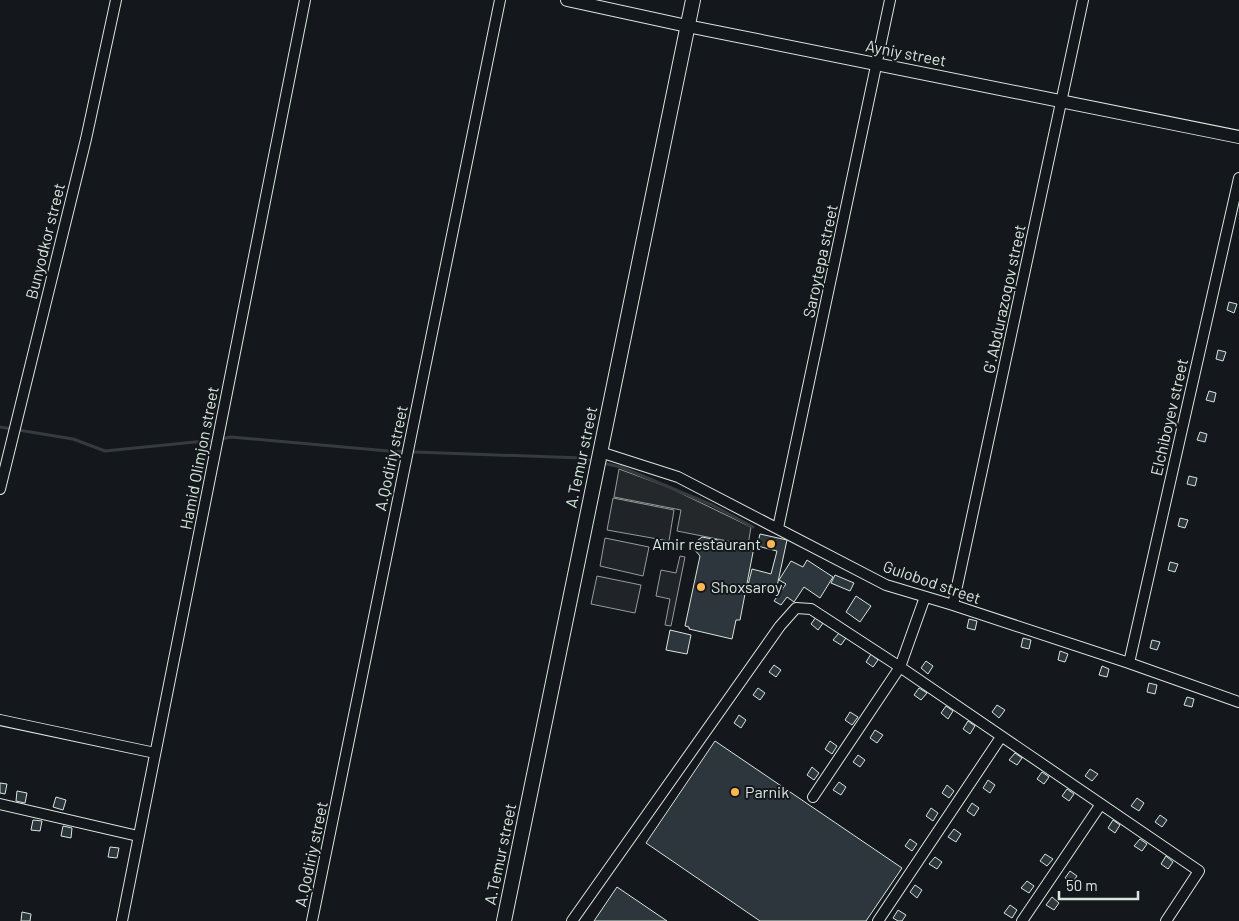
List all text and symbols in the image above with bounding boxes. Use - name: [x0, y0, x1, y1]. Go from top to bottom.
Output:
- street label: Ayniy street: [864, 35, 948, 70]
- street label: Bunyodkor street: [21, 181, 68, 301]
- street label: Saroytepa street: [798, 203, 841, 319]
- street label: G'.Abdurazoqov street: [978, 223, 1029, 375]
- street label: Elchiboyev street: [1146, 356, 1191, 477]
- street label: Hamid Olimjon street: [175, 385, 222, 531]
- street label: A.Qodiriy street: [370, 403, 411, 512]
- street label: A.Temur street: [561, 405, 601, 509]
- place label: Amir restaurant: [652, 534, 761, 553]
- marker: Amir restaurant: [765, 538, 777, 550]
- street label: Gulobod street: [881, 556, 984, 607]
- place label: Shoxsaroy: [711, 577, 783, 596]
- marker: Shoxsaroy: [695, 581, 707, 593]
- place label: Parnik: [745, 782, 789, 801]
- marker: Parnik: [729, 786, 741, 798]
- street label: A.Qodiriy street: [290, 799, 331, 908]
- street label: A.Temur street: [480, 802, 520, 906]
- scale bar: [1059, 868, 1138, 900]
- text: 50 m: [1066, 876, 1098, 894]

